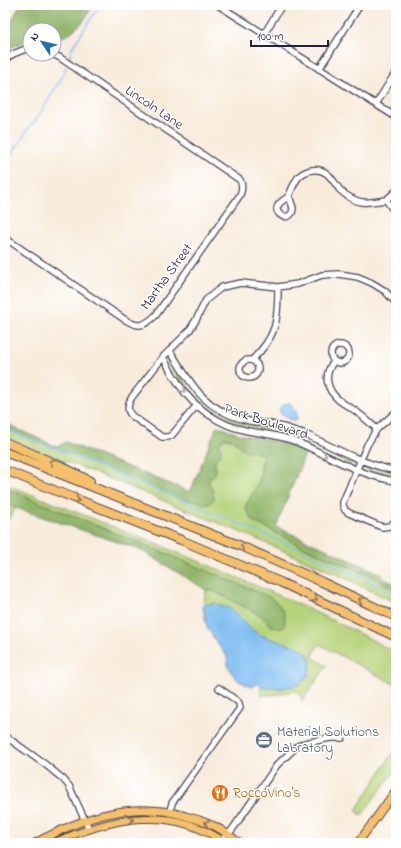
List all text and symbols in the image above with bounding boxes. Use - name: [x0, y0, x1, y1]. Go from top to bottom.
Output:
- north arrow: [22, 22, 62, 62]
- scale bar: [251, 22, 328, 48]
- text: 100 m: [257, 28, 284, 46]
- text: N: [26, 29, 43, 44]
- street label: Lincoln Lane: [121, 81, 188, 136]
- street label: Martha Street: [136, 239, 199, 315]
- one-way arrow: [178, 386, 185, 393]
- street label: Park Boulevard: [221, 399, 311, 446]
- one-way arrow: [319, 450, 327, 458]
- one-way arrow: [49, 459, 56, 467]
- one-way arrow: [74, 495, 81, 503]
- one-way arrow: [239, 543, 246, 551]
- one-way arrow: [311, 594, 319, 602]
- one-way arrow: [358, 597, 365, 605]
- place label: Material Solutions Labratory: [277, 722, 379, 760]
- office icon: Material Solutions Labratory: [254, 730, 274, 750]
- restaurant icon: RoccoVino's: [210, 783, 230, 803]
- place label: RoccoVino's: [233, 783, 300, 804]
- one-way arrow: [127, 816, 134, 825]
- one-way arrow: [204, 819, 211, 827]

